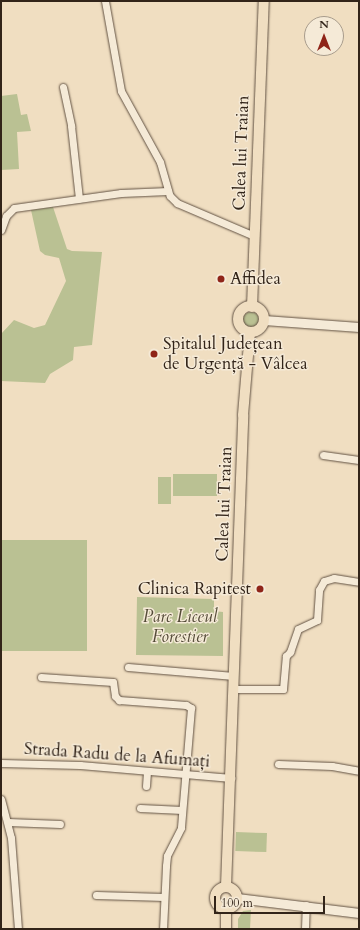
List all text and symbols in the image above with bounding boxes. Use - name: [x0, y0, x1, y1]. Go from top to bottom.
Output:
- north arrow: [304, 16, 344, 56]
- text: N: [319, 17, 329, 32]
- street label: Calea lui Traian: [229, 95, 253, 211]
- place label: Affidea: [230, 269, 281, 289]
- marker: Affidea: [215, 273, 227, 285]
- place label: Spitalul Județean de Urgență - Vâlcea: [163, 334, 308, 374]
- marker: Spitalul Județean de Urgență - Vâlcea: [148, 348, 160, 360]
- street label: Calea lui Traian: [212, 446, 236, 562]
- place label: Clinica Rapitest: [138, 579, 251, 599]
- marker: Clinica Rapitest: [254, 583, 266, 595]
- park label: Parc Liceul Forestier: [143, 607, 217, 647]
- street label: Strada Radu de la Afumați: [23, 738, 211, 772]
- scale bar: [216, 888, 327, 914]
- text: 100 m: [221, 895, 253, 911]

